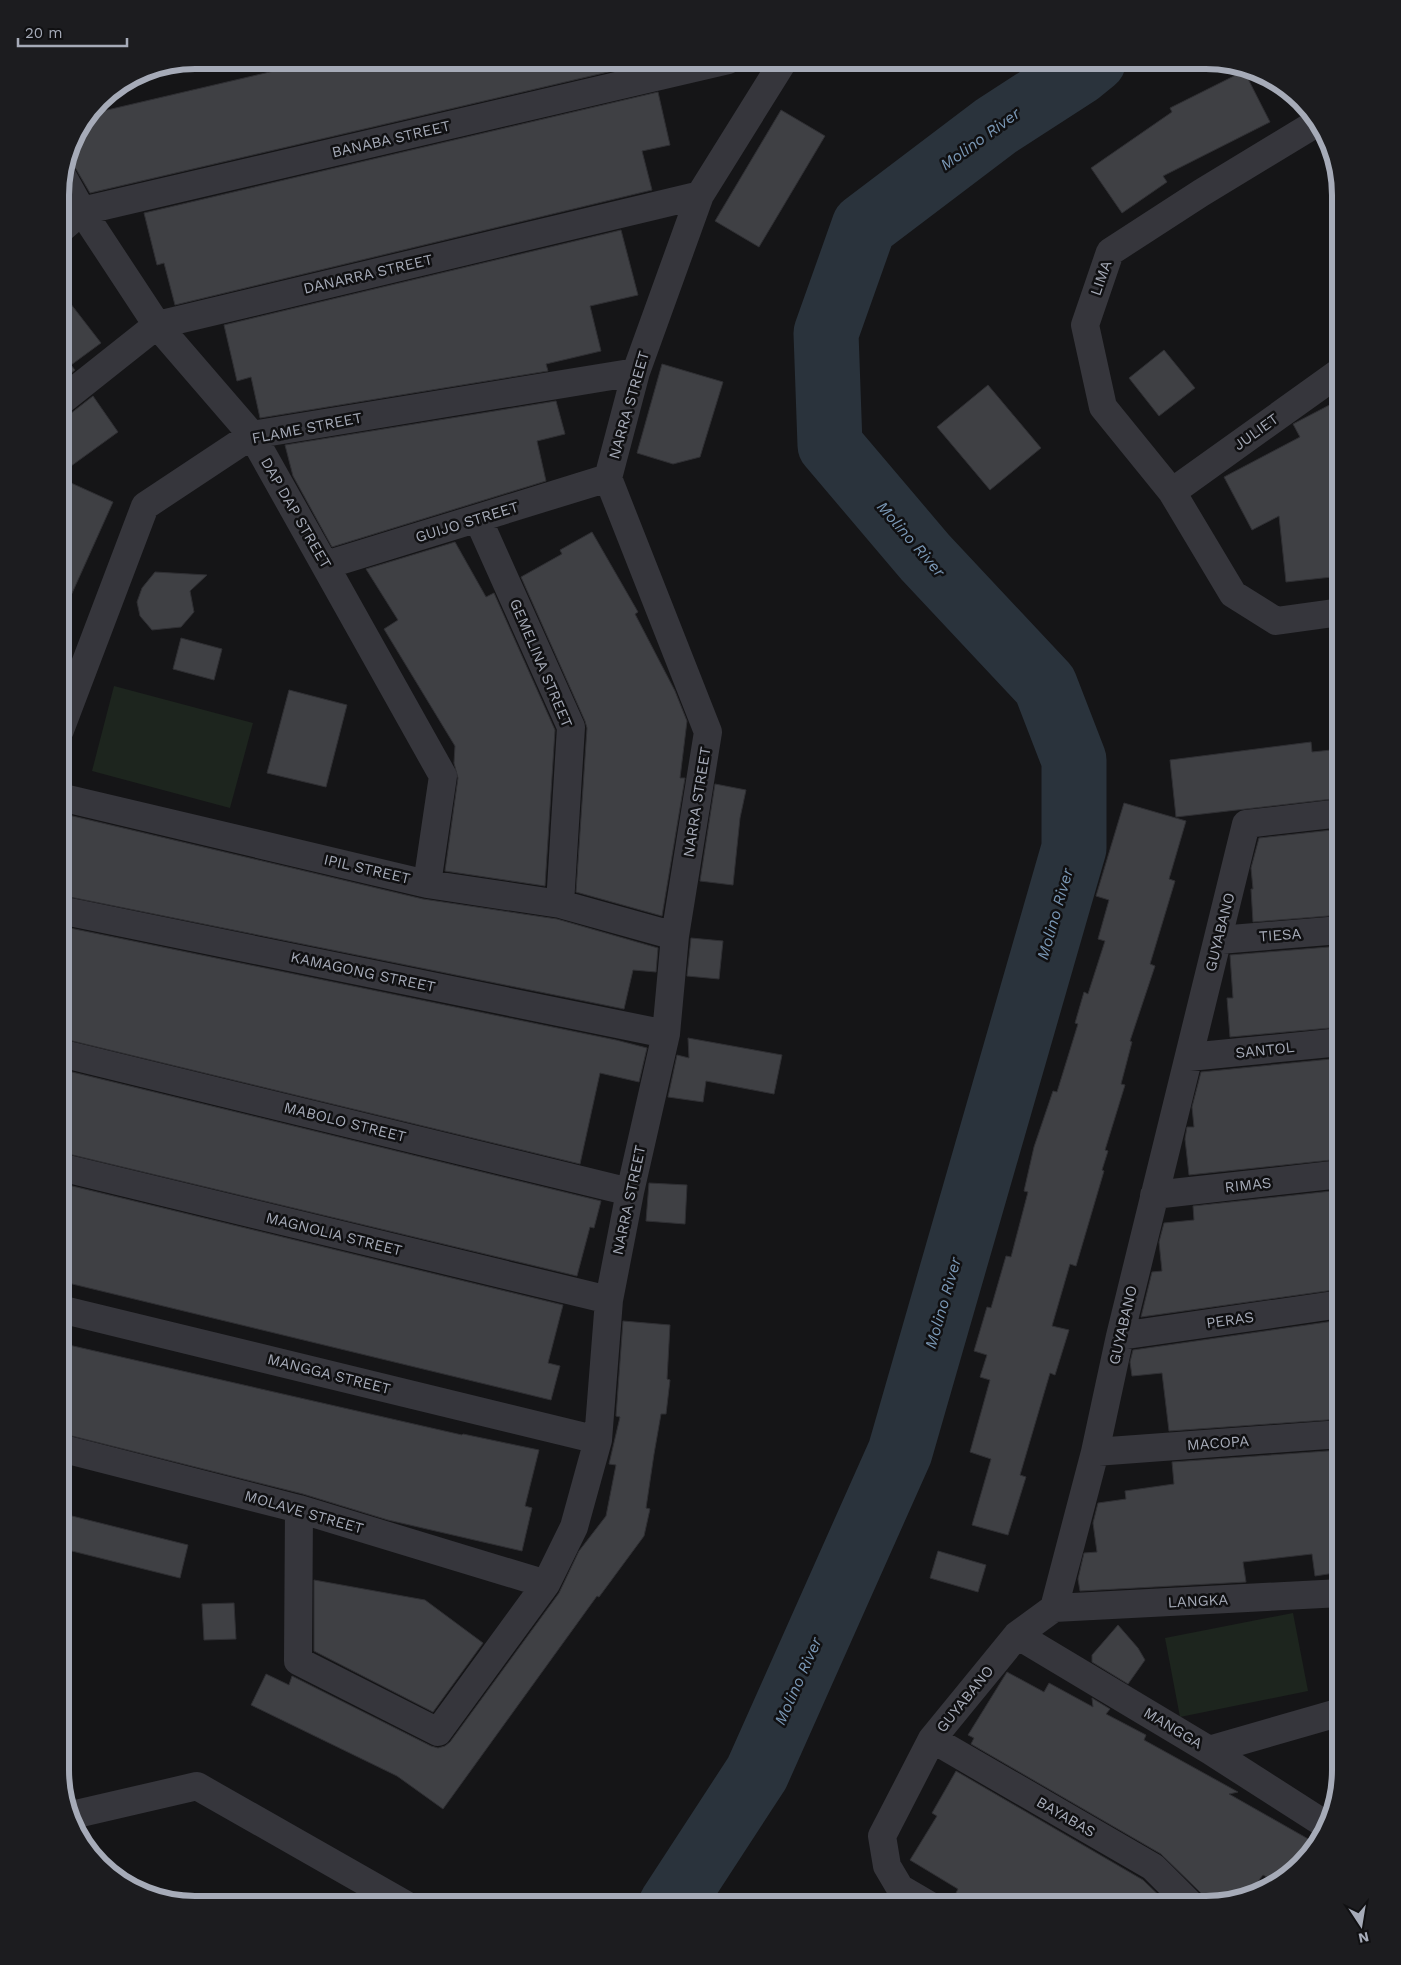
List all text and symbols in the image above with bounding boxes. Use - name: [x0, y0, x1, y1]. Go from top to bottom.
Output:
- scale bar: [18, 15, 126, 47]
- text: 20 m: [25, 24, 63, 42]
- water label: Molino River: [936, 103, 1024, 174]
- street label: BANABA STREET: [330, 117, 452, 161]
- street label: DANARRA STREET: [302, 250, 434, 298]
- street label: LIMA: [1087, 258, 1115, 298]
- street label: NARRA STREET: [605, 349, 653, 461]
- street label: FLAME STREET: [250, 408, 364, 448]
- street label: JULIET: [1230, 410, 1282, 454]
- street label: DAP DAP STREET: [257, 454, 335, 572]
- water label: Molino River: [873, 497, 950, 581]
- street label: GUIJO STREET: [413, 498, 521, 546]
- street label: GEMELINA STREET: [506, 596, 576, 730]
- street label: NARRA STREET: [679, 745, 715, 859]
- street label: IPIL STREET: [322, 850, 412, 888]
- water label: Molino River: [1033, 865, 1077, 962]
- street label: GUYABANO: [1201, 891, 1239, 973]
- street label: TIESA: [1258, 925, 1302, 945]
- street label: KAMAGONG STREET: [289, 948, 437, 996]
- street label: SANTOL: [1235, 1038, 1295, 1062]
- street label: MABOLO STREET: [282, 1098, 408, 1146]
- street label: NARRA STREET: [609, 1144, 649, 1256]
- street label: RIMAS: [1224, 1174, 1272, 1196]
- street label: MAGNOLIA STREET: [264, 1208, 404, 1260]
- water label: Molino River: [921, 1254, 965, 1351]
- street label: GUYABANO: [1105, 1284, 1141, 1366]
- street label: PERAS: [1205, 1308, 1255, 1332]
- street label: MANGGA STREET: [266, 1350, 392, 1398]
- street label: MACOPA: [1186, 1432, 1250, 1454]
- street label: MOLAVE STREET: [242, 1486, 366, 1538]
- street label: LANGKA: [1167, 1590, 1229, 1612]
- water label: Molino River: [770, 1633, 826, 1728]
- street label: GUYABANO: [933, 1662, 997, 1736]
- street label: MANGGA: [1140, 1703, 1206, 1753]
- street label: BAYABAS: [1033, 1793, 1099, 1841]
- north arrow: [1336, 1900, 1386, 1950]
- text: N: [1357, 1929, 1370, 1947]

